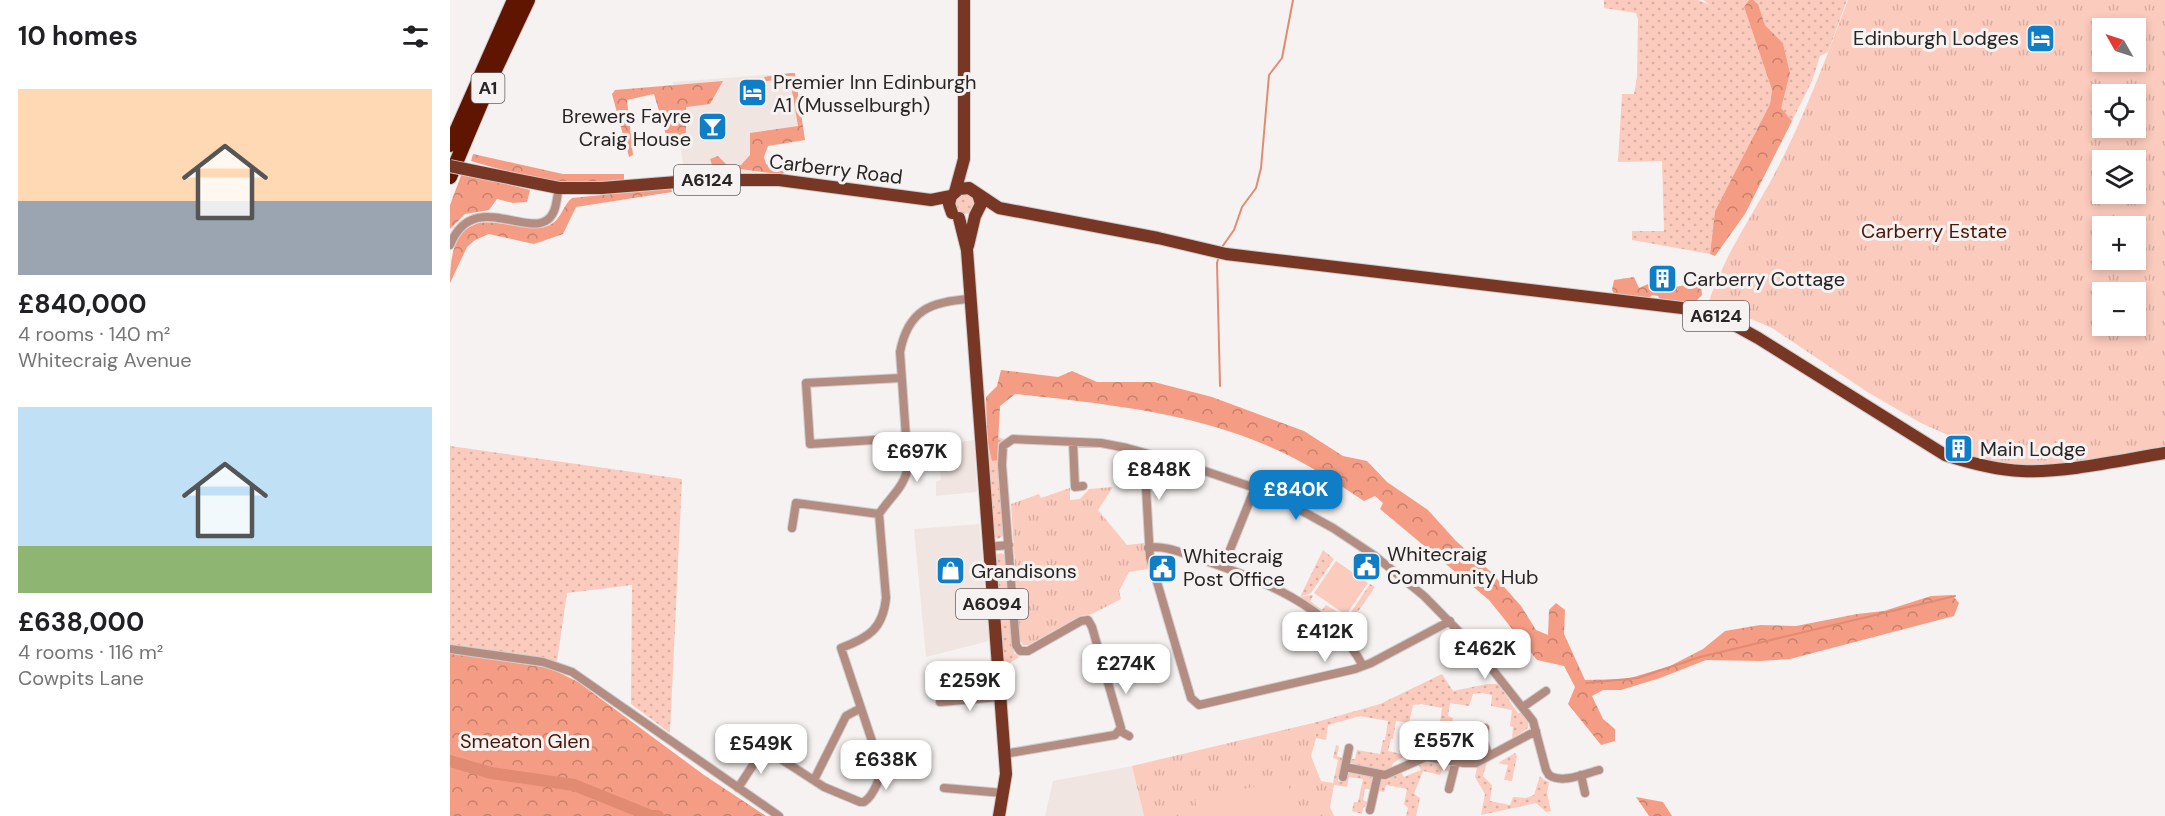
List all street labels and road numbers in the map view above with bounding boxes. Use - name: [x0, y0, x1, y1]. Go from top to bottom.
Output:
- road number: A1: [472, 73, 504, 103]
- street label: Carberry Road: [768, 148, 904, 190]
- road number: A6124: [674, 165, 740, 195]
- road number: A6124: [1683, 301, 1749, 331]
- road number: A6094: [956, 589, 1028, 619]

